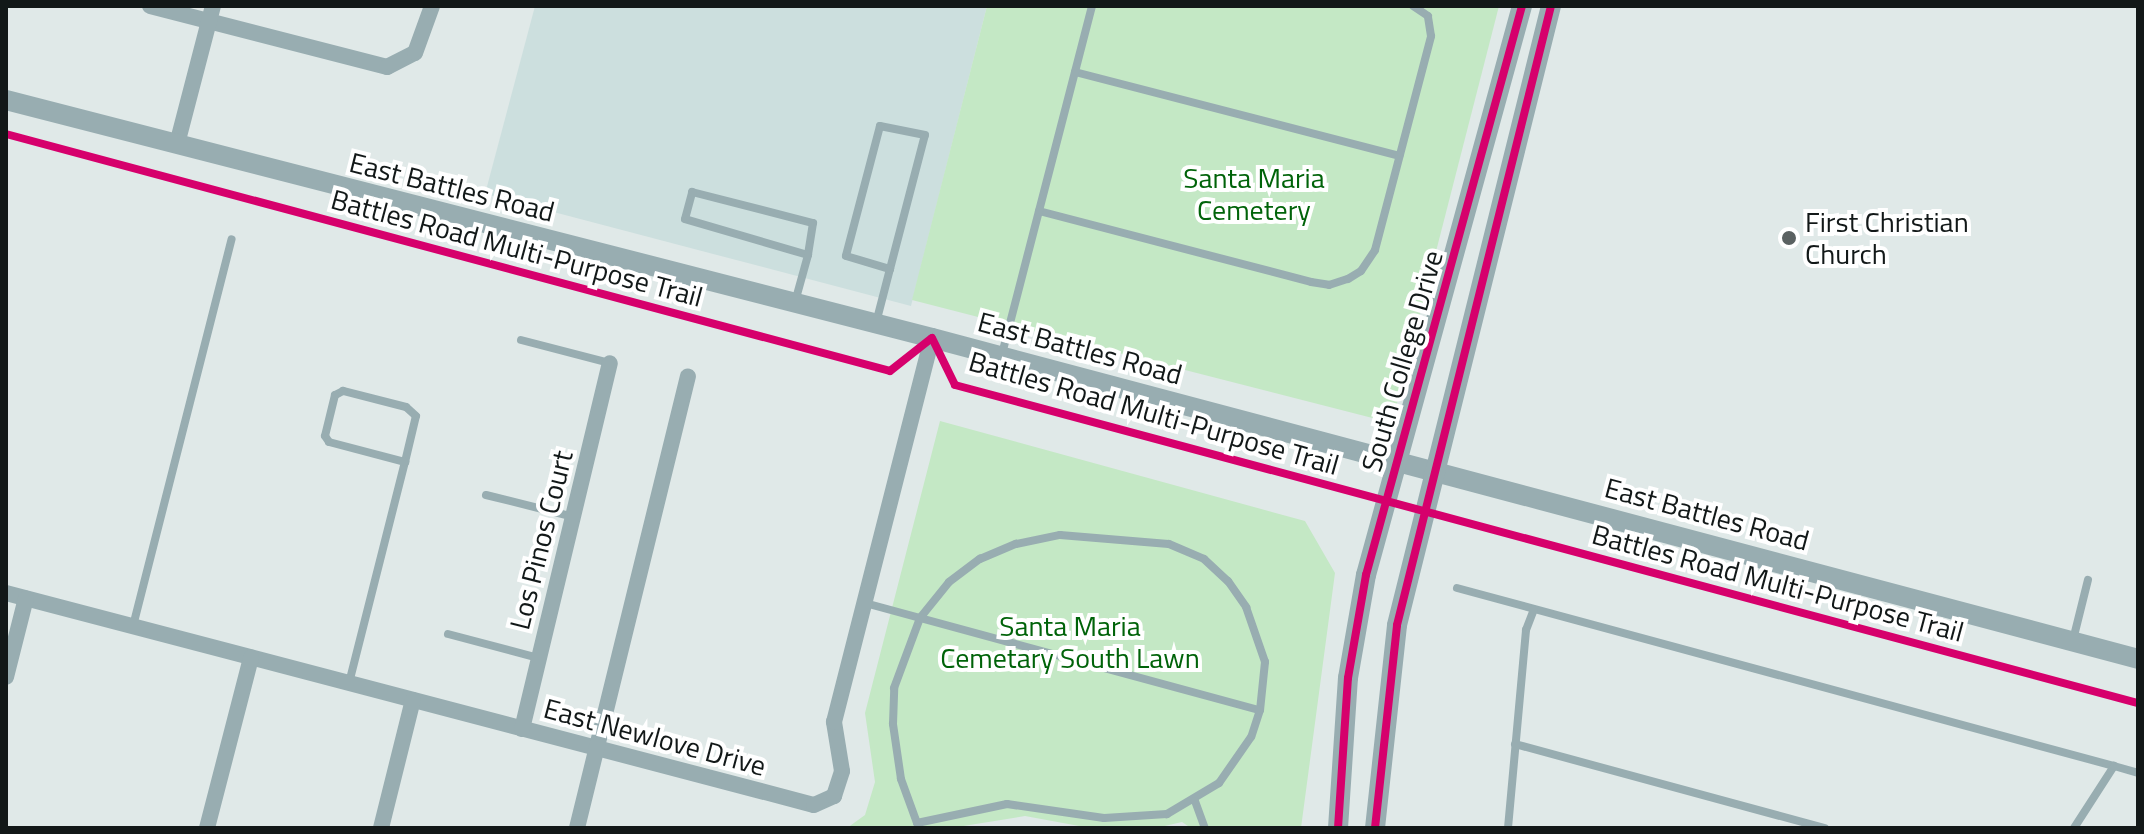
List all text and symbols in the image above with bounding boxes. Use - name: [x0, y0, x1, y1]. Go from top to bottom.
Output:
- street label: East Battles Road: [346, 145, 558, 229]
- park label: Santa Maria Cemetery: [1183, 161, 1325, 227]
- street label: Battles Road Multi-Purpose Trail: [328, 182, 706, 314]
- place label: First Christian Church: [1805, 205, 1969, 271]
- marker: First Christian Church: [1780, 229, 1798, 247]
- street label: South College Drive: [1354, 247, 1450, 475]
- street label: East Battles Road: [974, 305, 1186, 391]
- street label: Battles Road Multi-Purpose Trail: [965, 344, 1343, 482]
- street label: Los Pinos Court: [503, 447, 579, 633]
- street label: East Battles Road: [1601, 471, 1813, 557]
- street label: Battles Road Multi-Purpose Trail: [1589, 517, 1967, 649]
- park label: Santa Maria Cemetary South Lawn: [940, 609, 1200, 675]
- street label: East Newlove Drive: [540, 691, 770, 783]

